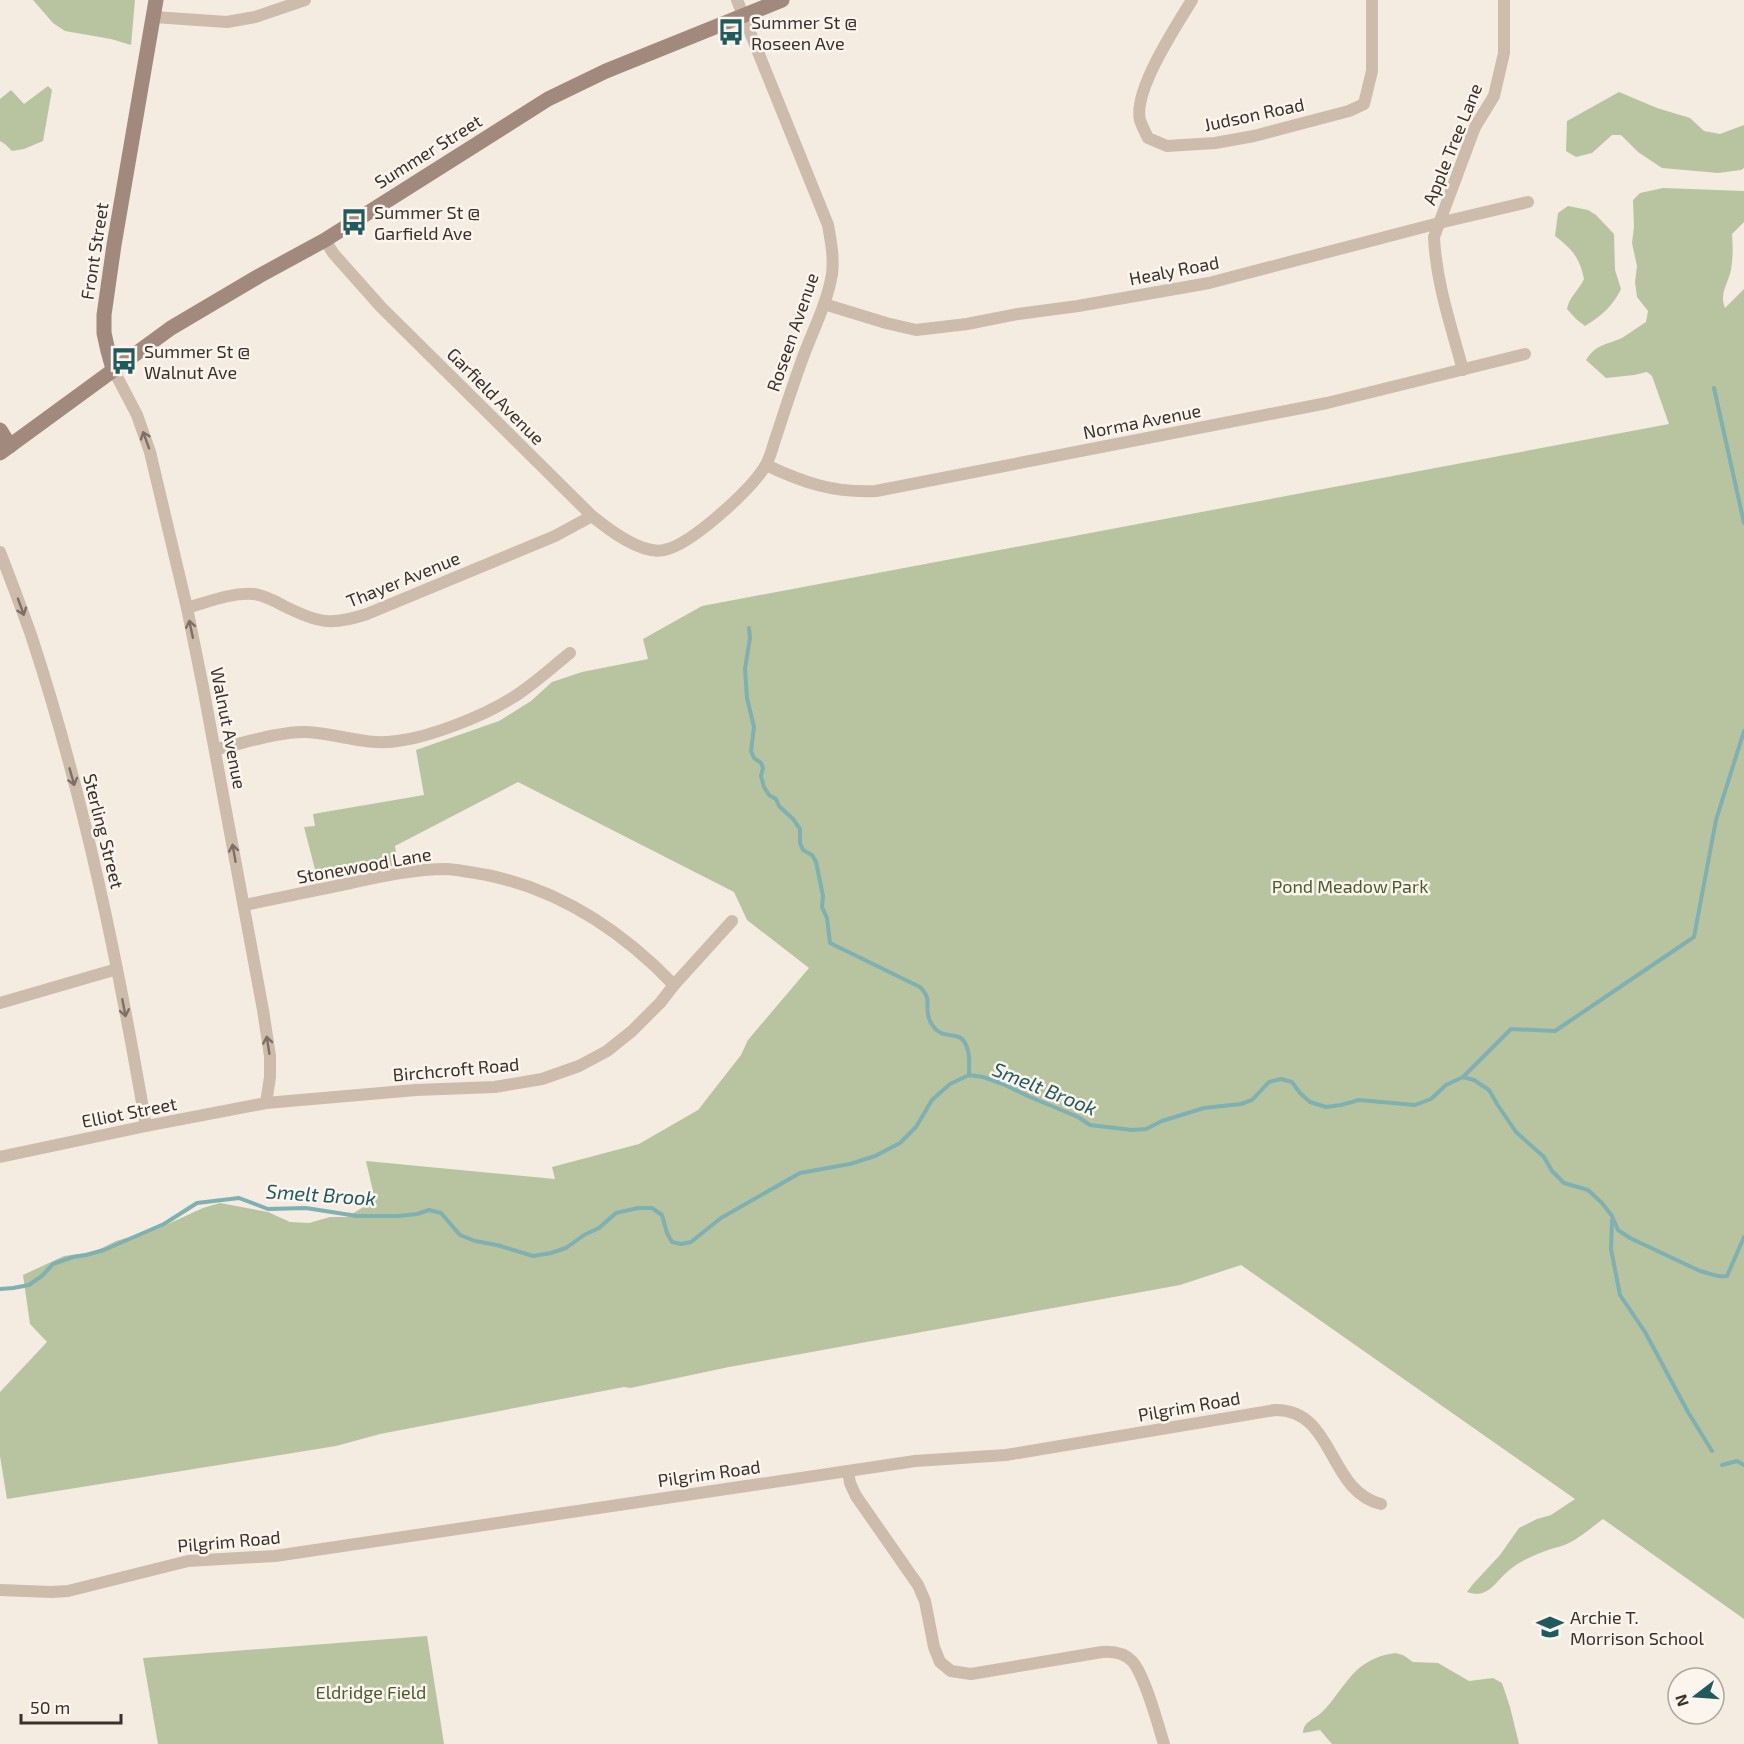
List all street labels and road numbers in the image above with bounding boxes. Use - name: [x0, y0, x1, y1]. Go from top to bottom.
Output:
- street label: Apple Tree Lane: [1418, 80, 1486, 208]
- street label: Judson Road: [1202, 93, 1306, 135]
- street label: Summer Street: [370, 109, 486, 193]
- street label: Front Street: [75, 201, 113, 301]
- street label: Healy Road: [1127, 251, 1221, 289]
- street label: Roseen Avenue: [761, 270, 823, 394]
- street label: Garfield Avenue: [443, 343, 549, 449]
- street label: Norma Avenue: [1081, 399, 1203, 443]
- street label: Thayer Avenue: [343, 546, 463, 612]
- street label: Walnut Avenue: [206, 665, 252, 791]
- street label: Sterling Street: [79, 771, 129, 891]
- street label: Stonewood Lane: [295, 842, 433, 888]
- street label: Birchcroft Road: [392, 1053, 520, 1085]
- street label: Elliot Street: [80, 1092, 179, 1132]
- street label: Pilgrim Road: [1136, 1386, 1242, 1426]
- street label: Pilgrim Road: [656, 1455, 762, 1491]
- street label: Pilgrim Road: [177, 1526, 281, 1556]

